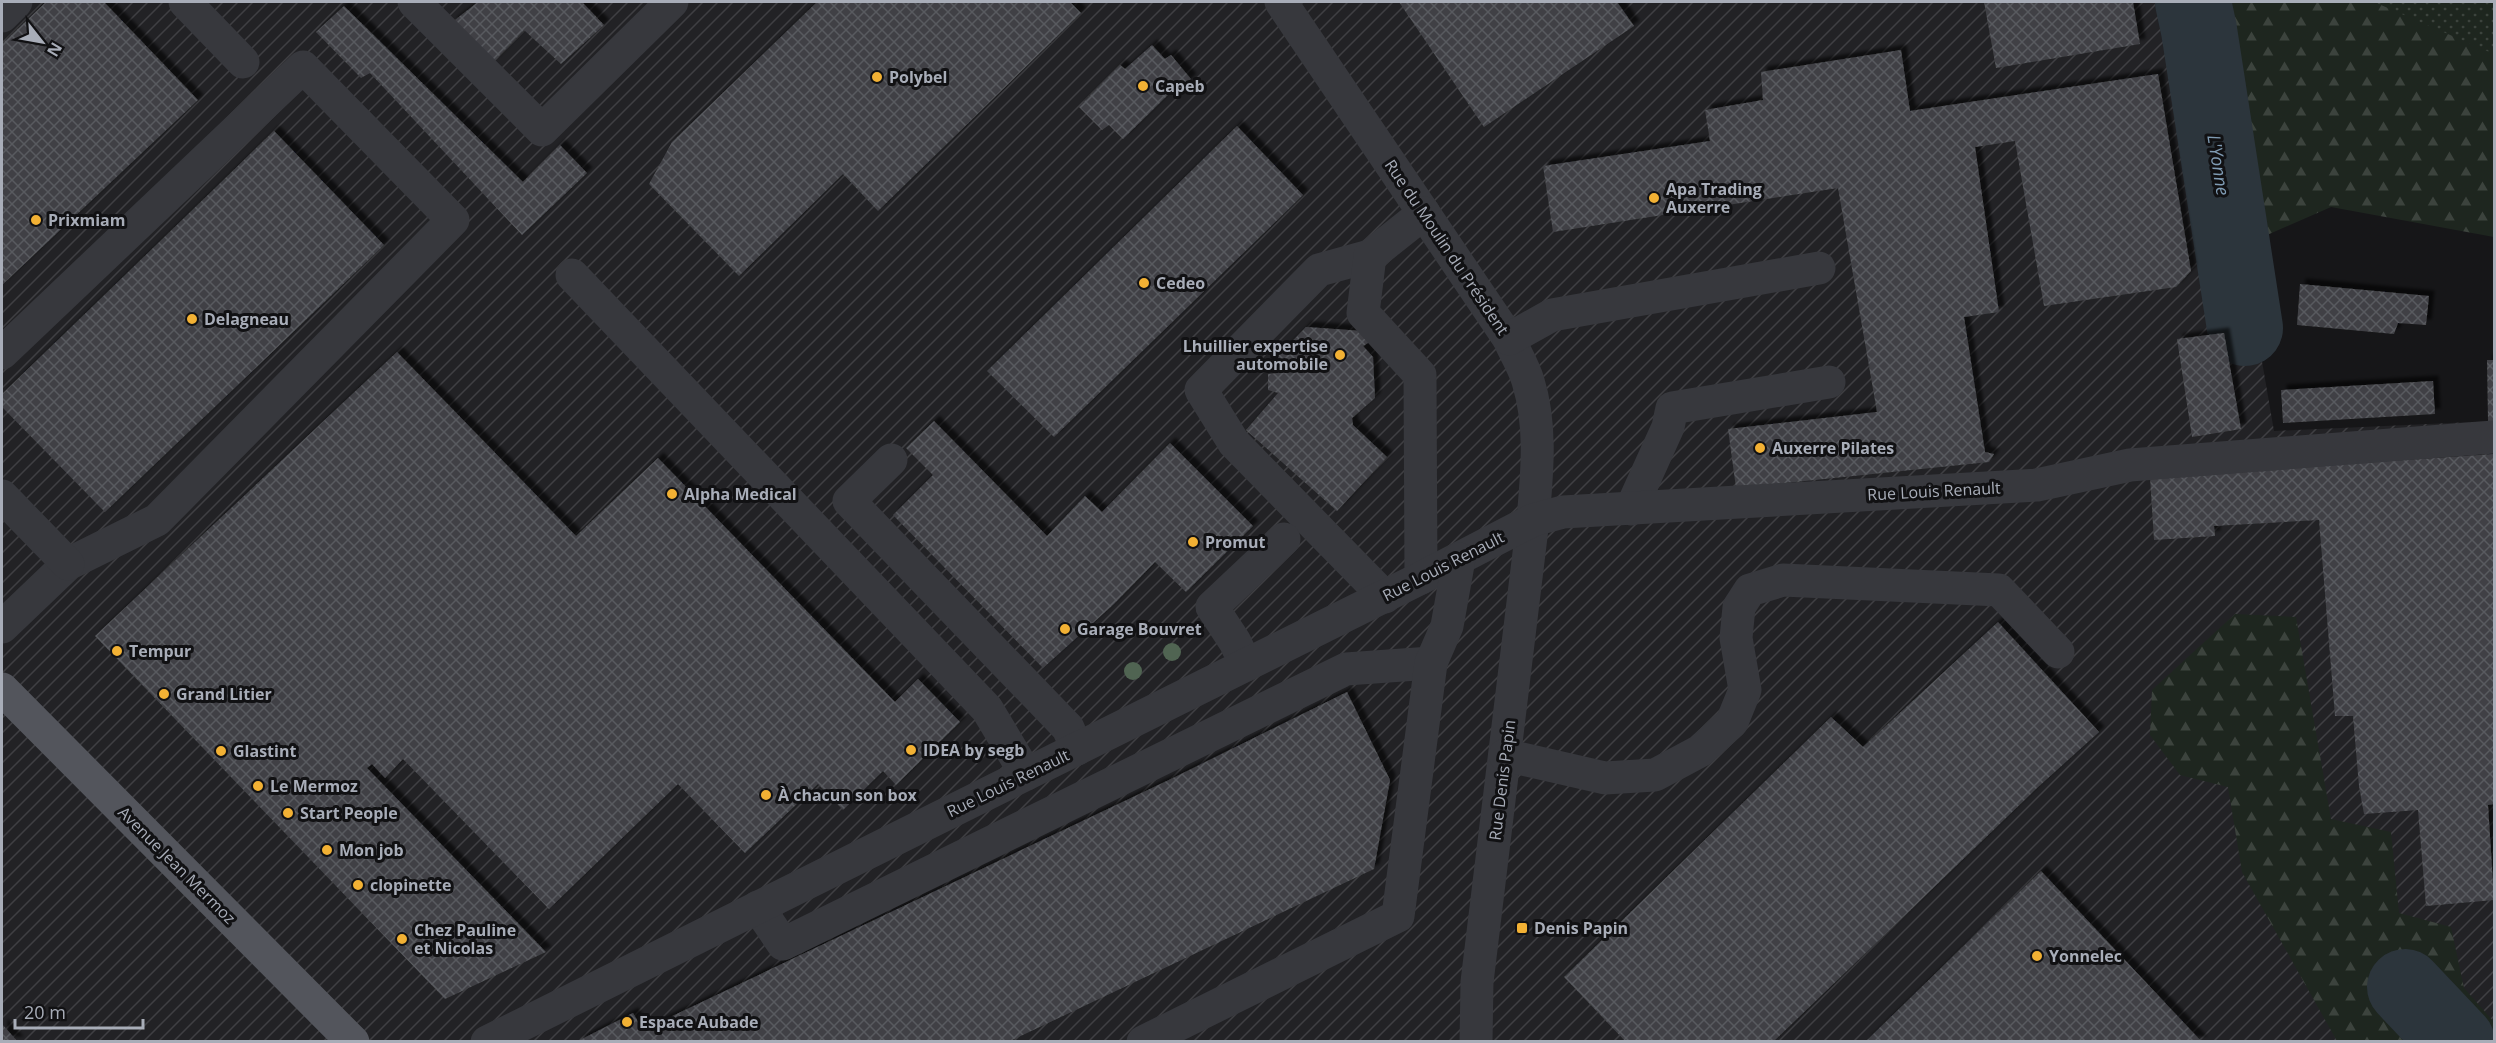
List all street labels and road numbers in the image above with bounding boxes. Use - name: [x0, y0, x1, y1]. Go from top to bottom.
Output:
- street label: Rue du Moulin du Président: [1380, 155, 1514, 339]
- street label: Rue Louis Renault: [1867, 477, 2002, 505]
- street label: Rue Louis Renault: [1379, 526, 1508, 606]
- street label: Rue Denis Papin: [1484, 719, 1520, 841]
- street label: Rue Louis Renault: [943, 744, 1073, 822]
- street label: Avenue Jean Mermoz: [113, 801, 241, 929]

